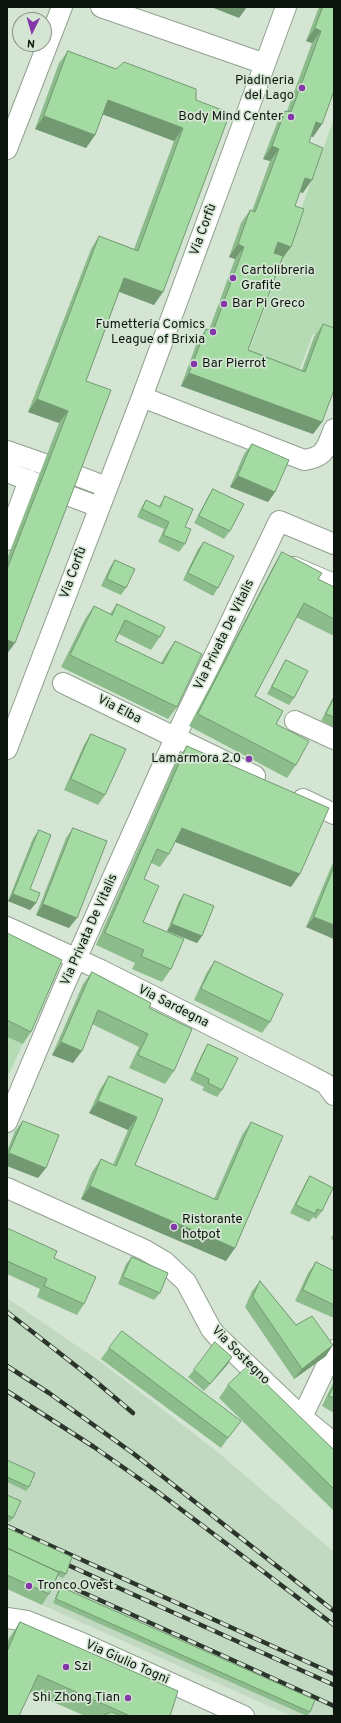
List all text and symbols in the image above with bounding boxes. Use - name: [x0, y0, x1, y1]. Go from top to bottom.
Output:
- north arrow: [12, 12, 52, 52]
- text: N: [26, 36, 36, 50]
- place label: Piadineria del Lago: [235, 73, 294, 104]
- marker: Piadineria del Lago: [297, 83, 307, 93]
- place label: Body Mind Center: [178, 109, 283, 125]
- marker: Body Mind Center: [286, 112, 296, 122]
- street label: Via Corfù: [187, 202, 221, 258]
- place label: Cartolibreria Grafite: [241, 263, 315, 294]
- marker: Cartolibreria Grafite: [228, 273, 238, 283]
- place label: Bar Pi Greco: [232, 296, 305, 312]
- marker: Bar Pi Greco: [219, 299, 229, 309]
- place label: Fumetteria Comics League of Brixia: [95, 317, 205, 348]
- marker: Fumetteria Comics League of Brixia: [208, 327, 218, 337]
- place label: Bar Pierrot: [202, 356, 266, 372]
- marker: Bar Pierrot: [189, 359, 199, 369]
- street label: Via Corfù: [57, 545, 91, 601]
- street label: Via Privata De Vitalis: [191, 577, 259, 693]
- street label: Via Elba: [94, 692, 144, 728]
- place label: Lamarmora 2.0: [151, 751, 241, 767]
- marker: Lamarmora 2.0: [244, 754, 254, 764]
- street label: Via Privata De Vitalis: [58, 872, 122, 988]
- street label: Via Sardegna: [135, 982, 211, 1032]
- place label: Ristorante hotpot: [182, 1212, 243, 1243]
- marker: Ristorante hotpot: [169, 1222, 179, 1232]
- street label: Via Sostegno: [207, 1323, 273, 1389]
- place label: Tronco Ovest: [37, 1578, 113, 1594]
- marker: Tronco Ovest: [24, 1581, 34, 1591]
- street label: Via Giulio Togni: [83, 1638, 171, 1688]
- place label: Szi: [74, 1659, 92, 1675]
- marker: Szi: [61, 1662, 71, 1672]
- place label: Shi Zhong Tian: [32, 1690, 120, 1706]
- marker: Shi Zhong Tian: [123, 1693, 133, 1703]

